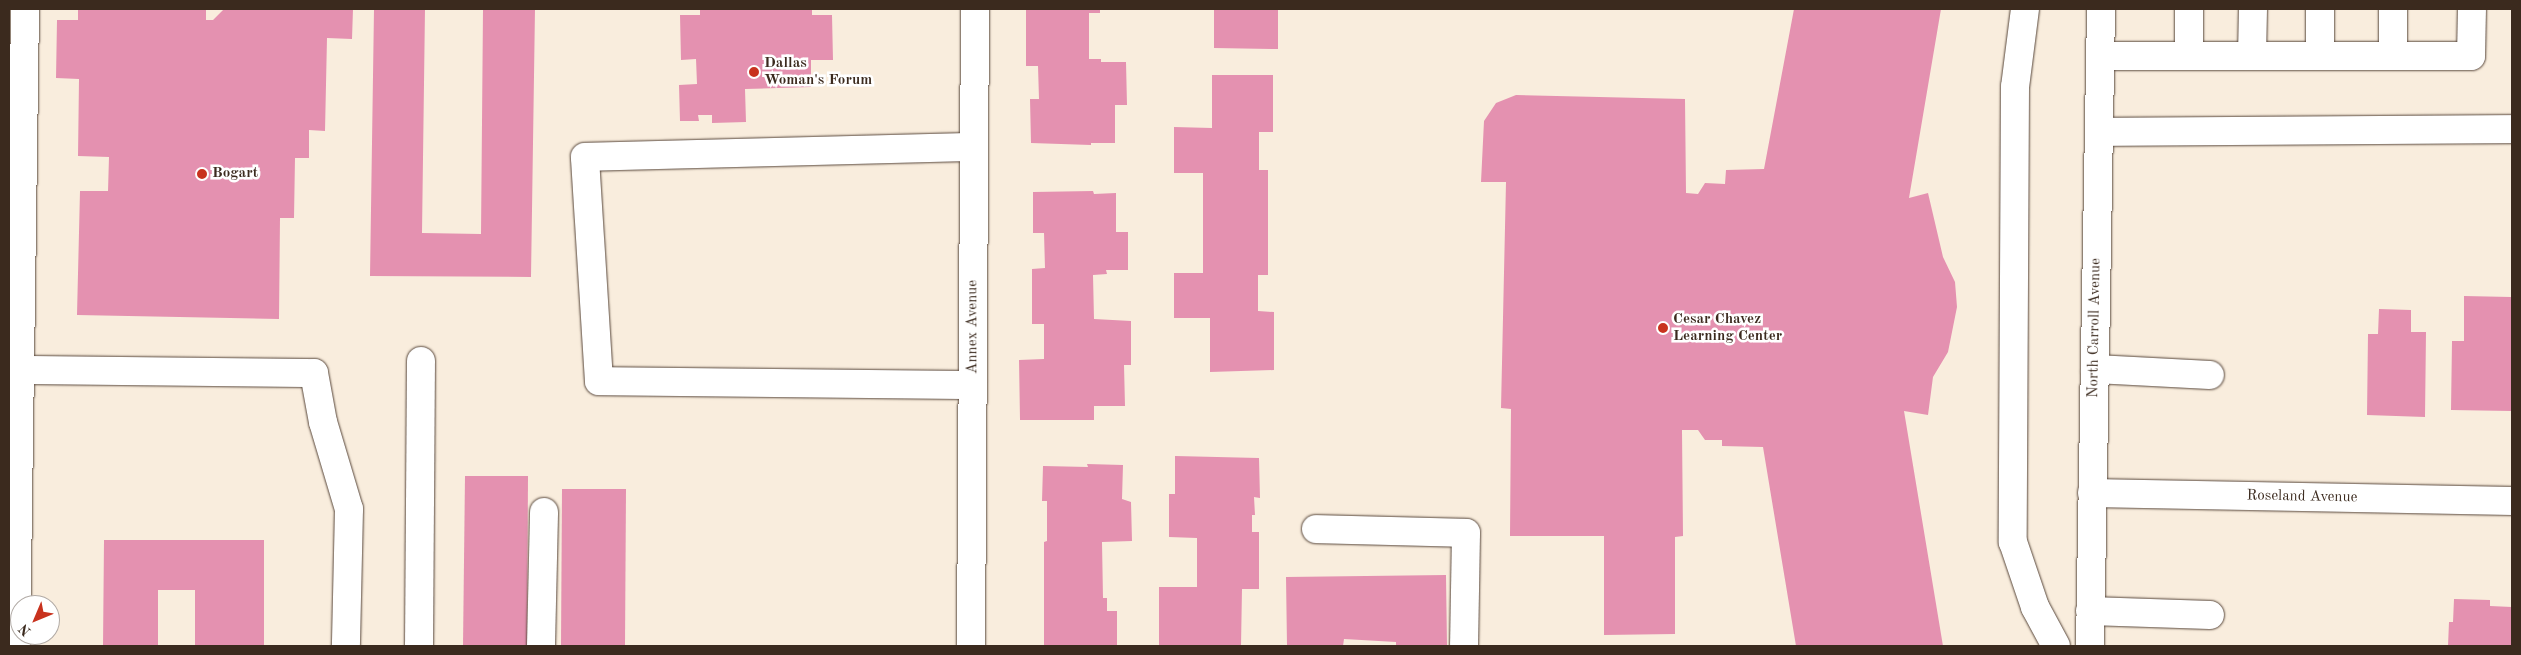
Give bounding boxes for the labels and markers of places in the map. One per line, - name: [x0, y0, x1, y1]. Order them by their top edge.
- place label: Dallas Woman's Forum: [764, 54, 872, 89]
- marker: Dallas Woman's Forum: [748, 66, 760, 78]
- place label: Bogart: [212, 165, 258, 183]
- marker: Bogart: [196, 168, 208, 180]
- place label: Cesar Chavez Learning Center: [1673, 310, 1782, 345]
- marker: Cesar Chavez Learning Center: [1657, 322, 1669, 334]

